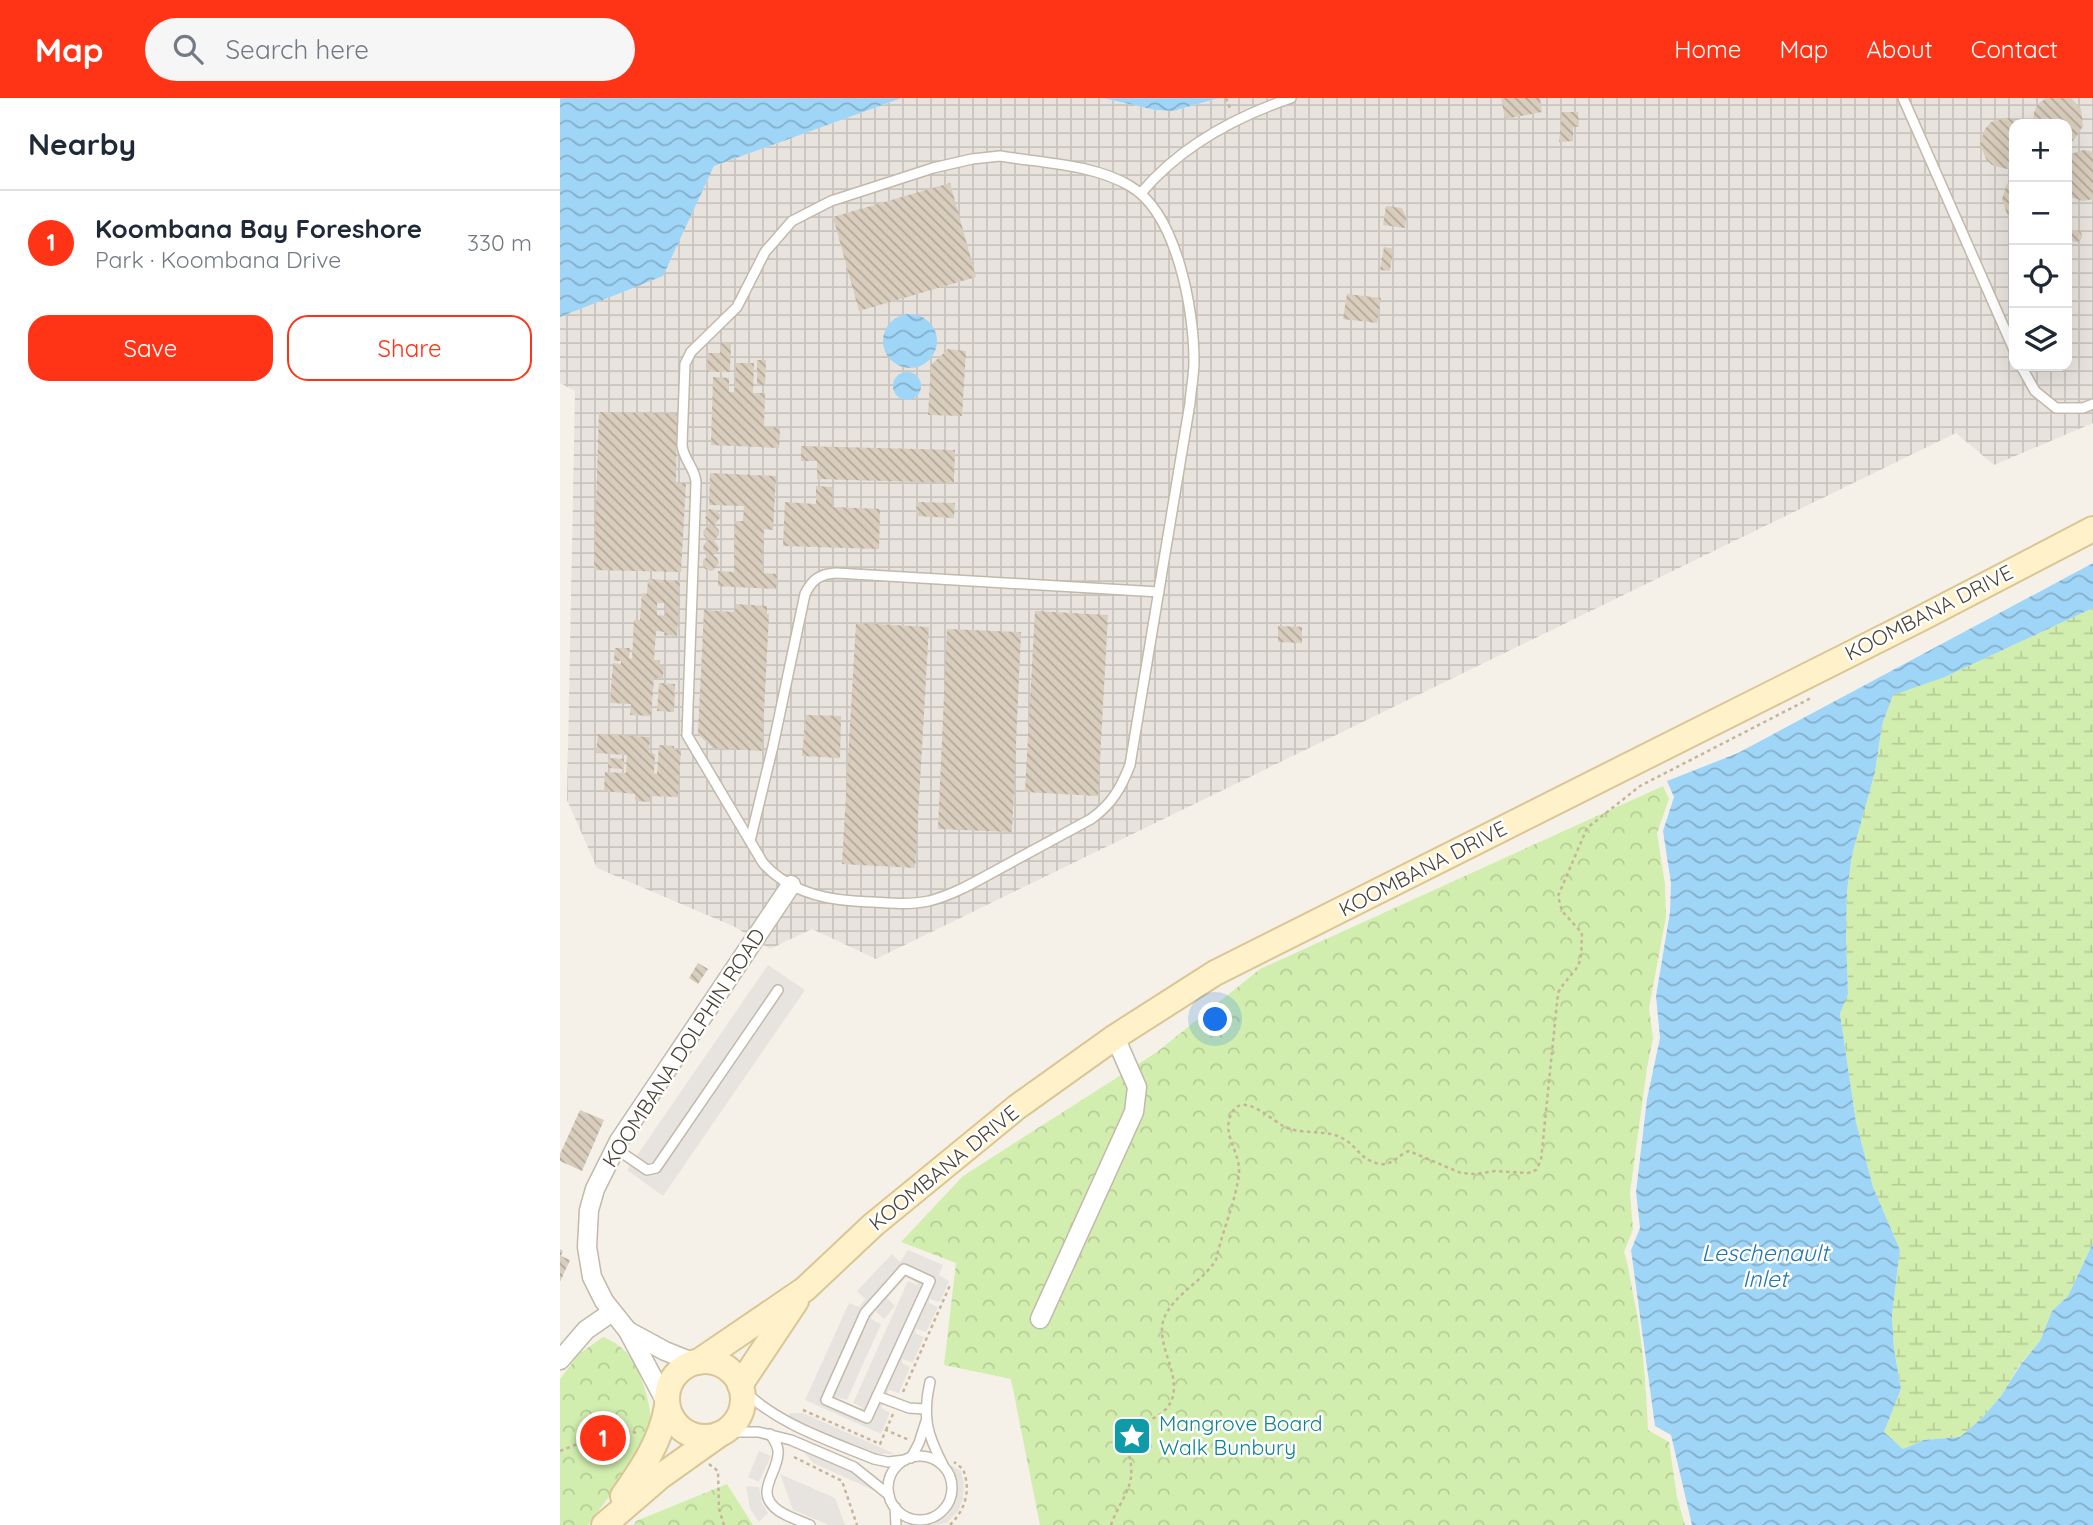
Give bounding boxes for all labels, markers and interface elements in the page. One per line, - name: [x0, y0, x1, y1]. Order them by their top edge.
- search box: [145, 18, 635, 81]
- text: Map: [35, 29, 103, 70]
- icon: search: [169, 30, 207, 68]
- text: Search here: [225, 33, 369, 66]
- text: Home: [1674, 34, 1741, 64]
- text: Map: [1779, 34, 1828, 64]
- text: About: [1866, 34, 1933, 64]
- text: Contact: [1971, 34, 2058, 64]
- map controls: [2009, 119, 2072, 371]
- button: +: [2009, 119, 2072, 182]
- text: Nearby: [28, 125, 136, 163]
- button: −: [2009, 182, 2072, 245]
- text: Koombana Bay Foreshore: [95, 212, 422, 245]
- text: 1: [47, 228, 55, 257]
- text: 330 m: [467, 228, 532, 257]
- text: Park · Koombana Drive: [95, 245, 341, 274]
- button: locate: [2009, 245, 2072, 308]
- button: layers: [2009, 308, 2072, 371]
- button: Save: [28, 315, 273, 381]
- button: Share: [287, 315, 532, 381]
- street label: KOOMBANA DRIVE: [1840, 558, 2017, 666]
- street label: KOOMBANA DRIVE: [1334, 814, 1511, 922]
- street label: KOOMBANA DOLPHIN ROAD: [596, 923, 770, 1172]
- your location: [1198, 1002, 1232, 1036]
- street label: KOOMBANA DRIVE: [863, 1099, 1024, 1236]
- water label: Leschenault Inlet: [1701, 1238, 1831, 1293]
- place label: Mangrove Board Walk Bunbury: [1159, 1410, 1323, 1460]
- pin: 1: [580, 1412, 626, 1464]
- place icon: Mangrove Board Walk Bunbury: [1111, 1415, 1153, 1457]

